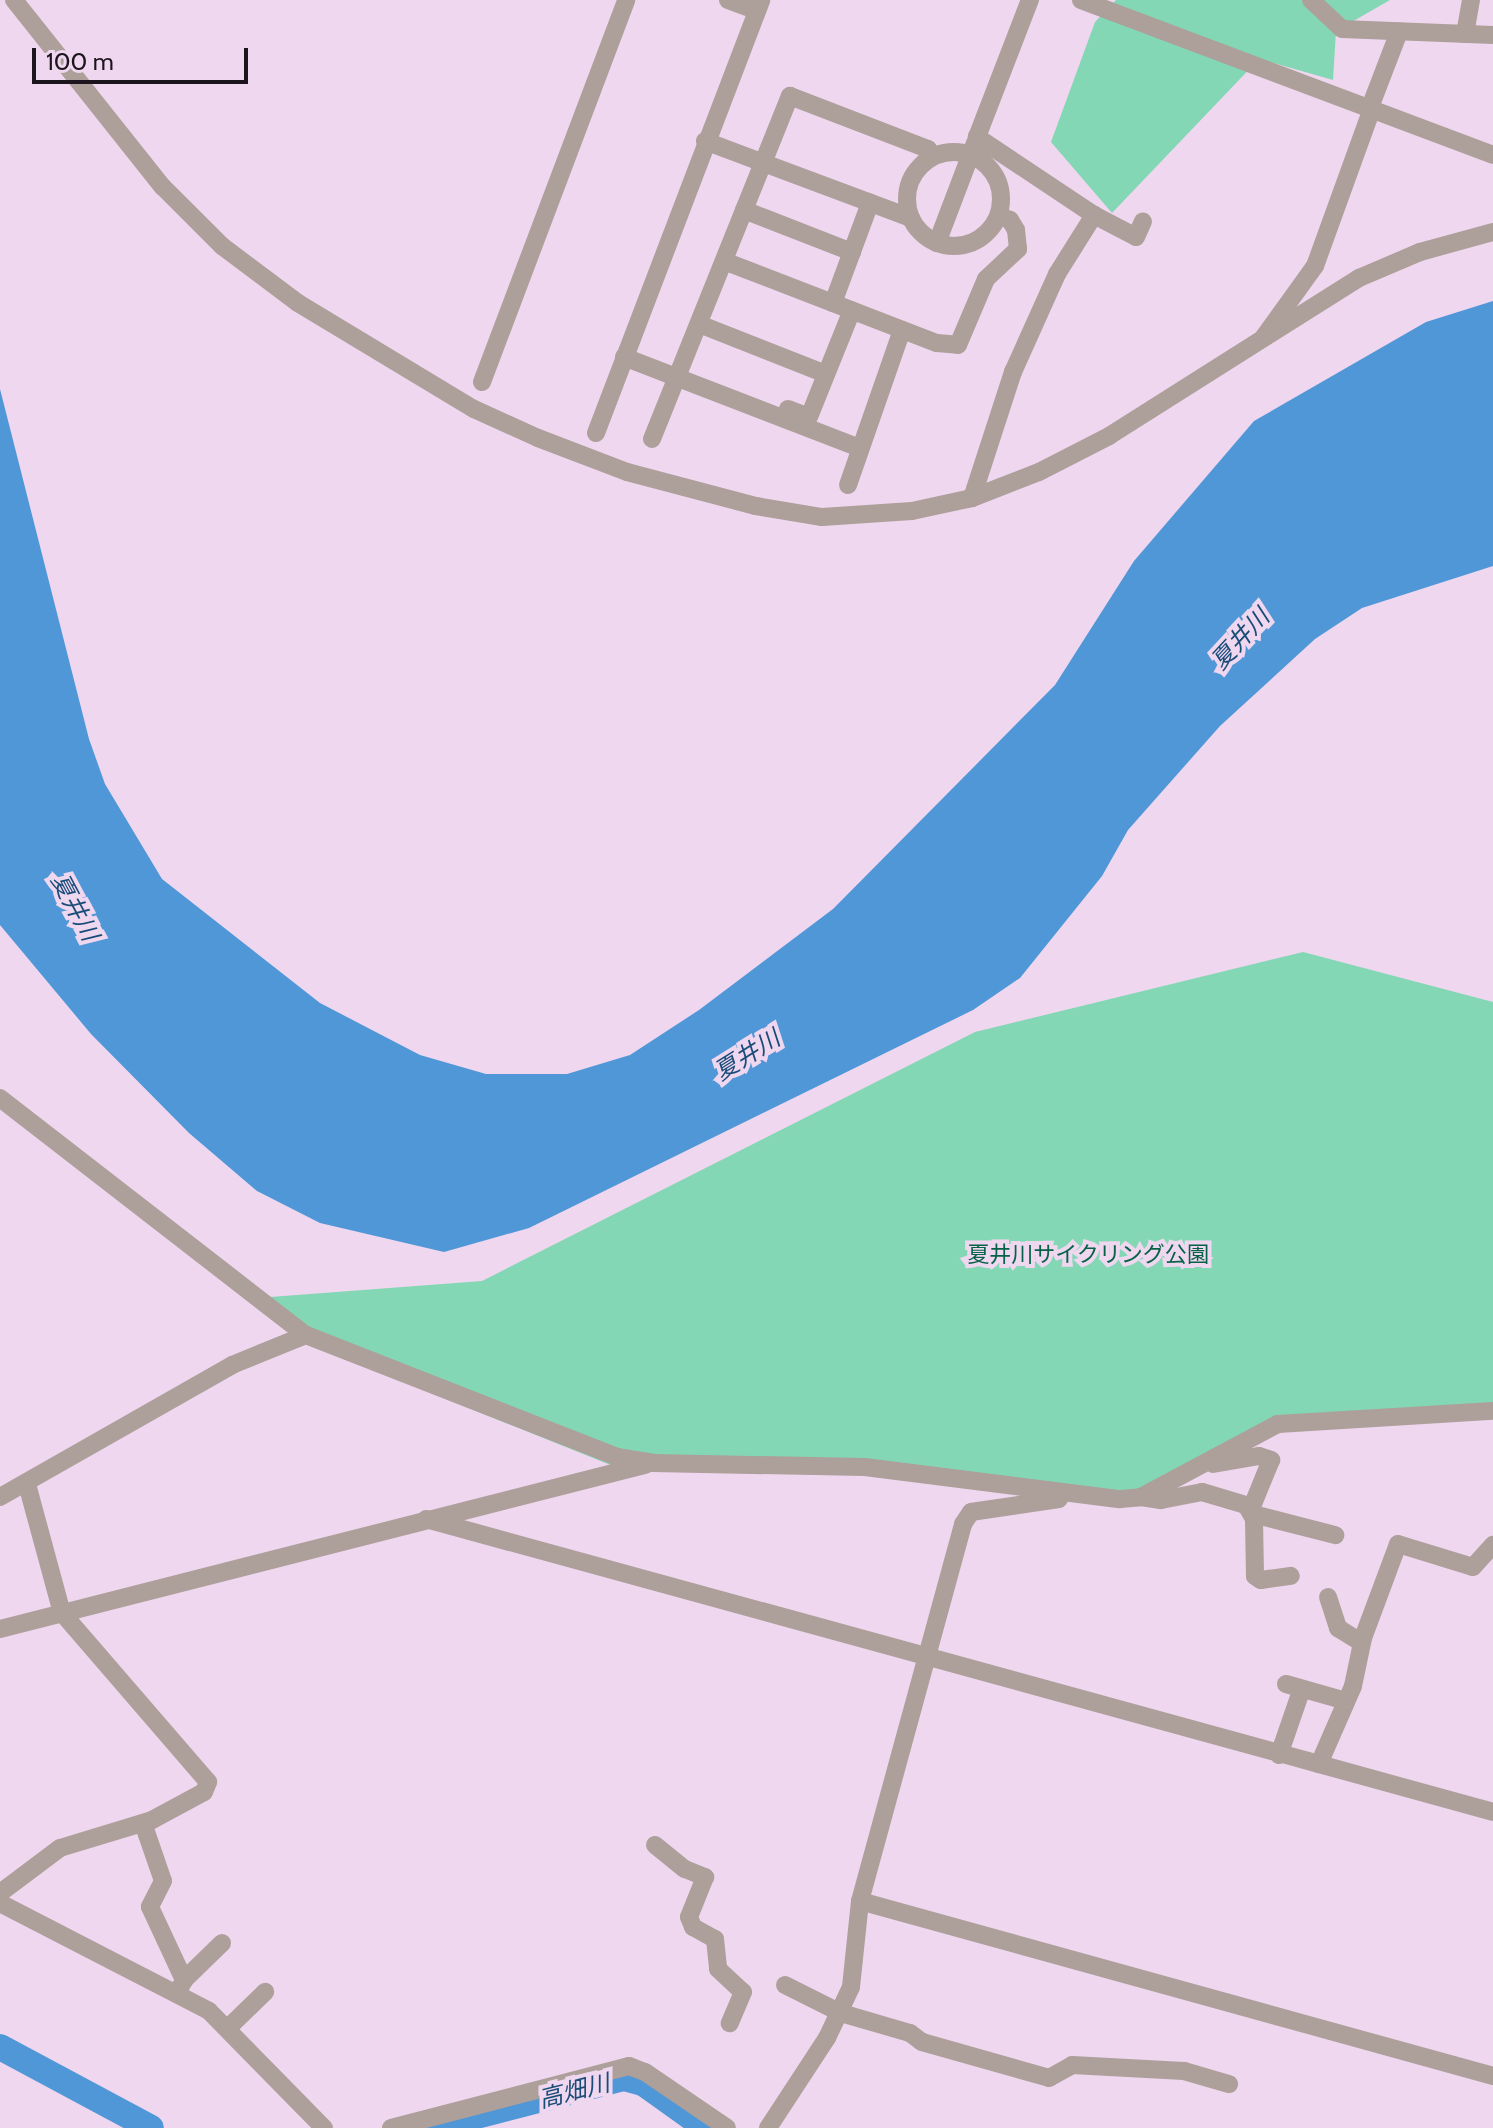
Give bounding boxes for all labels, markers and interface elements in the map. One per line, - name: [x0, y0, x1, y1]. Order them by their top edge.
- scale bar: [36, 32, 252, 82]
- text: 100 m: [46, 47, 114, 76]
- water label: 夏井川: [1205, 603, 1275, 675]
- water label: 夏井川: [45, 868, 105, 946]
- water label: 夏井川: [709, 1024, 785, 1086]
- park label: 夏井川サイクリング公園: [967, 1242, 1209, 1268]
- water label: 高畑川: [536, 2068, 612, 2114]

